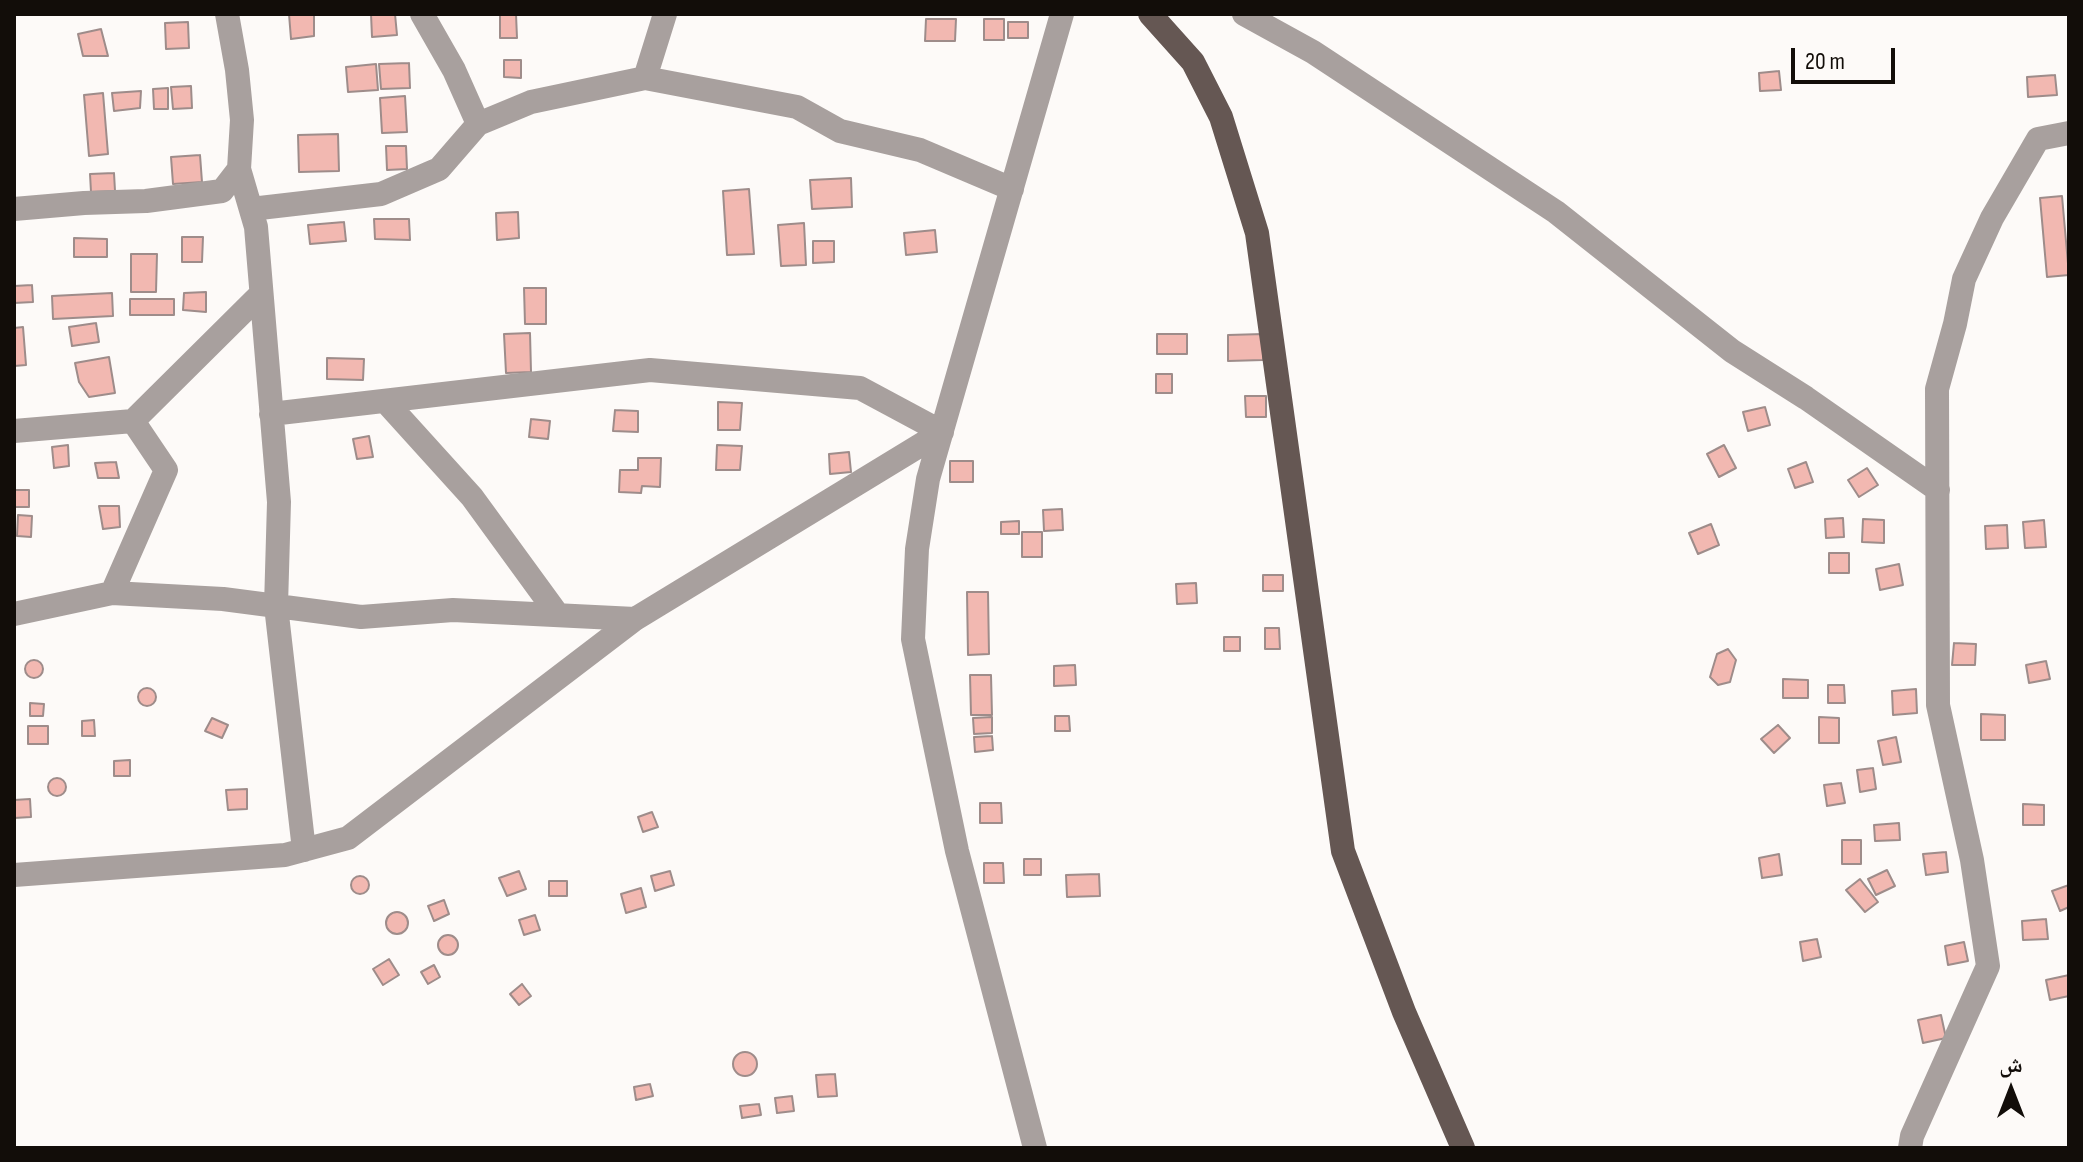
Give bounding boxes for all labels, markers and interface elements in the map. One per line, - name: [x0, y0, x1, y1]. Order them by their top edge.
- scale bar: [1795, 32, 1899, 82]
- text: 20 m: [1805, 47, 1845, 76]
- north arrow: [1971, 1050, 2051, 1130]
- text: ش: [1999, 1052, 2023, 1079]

